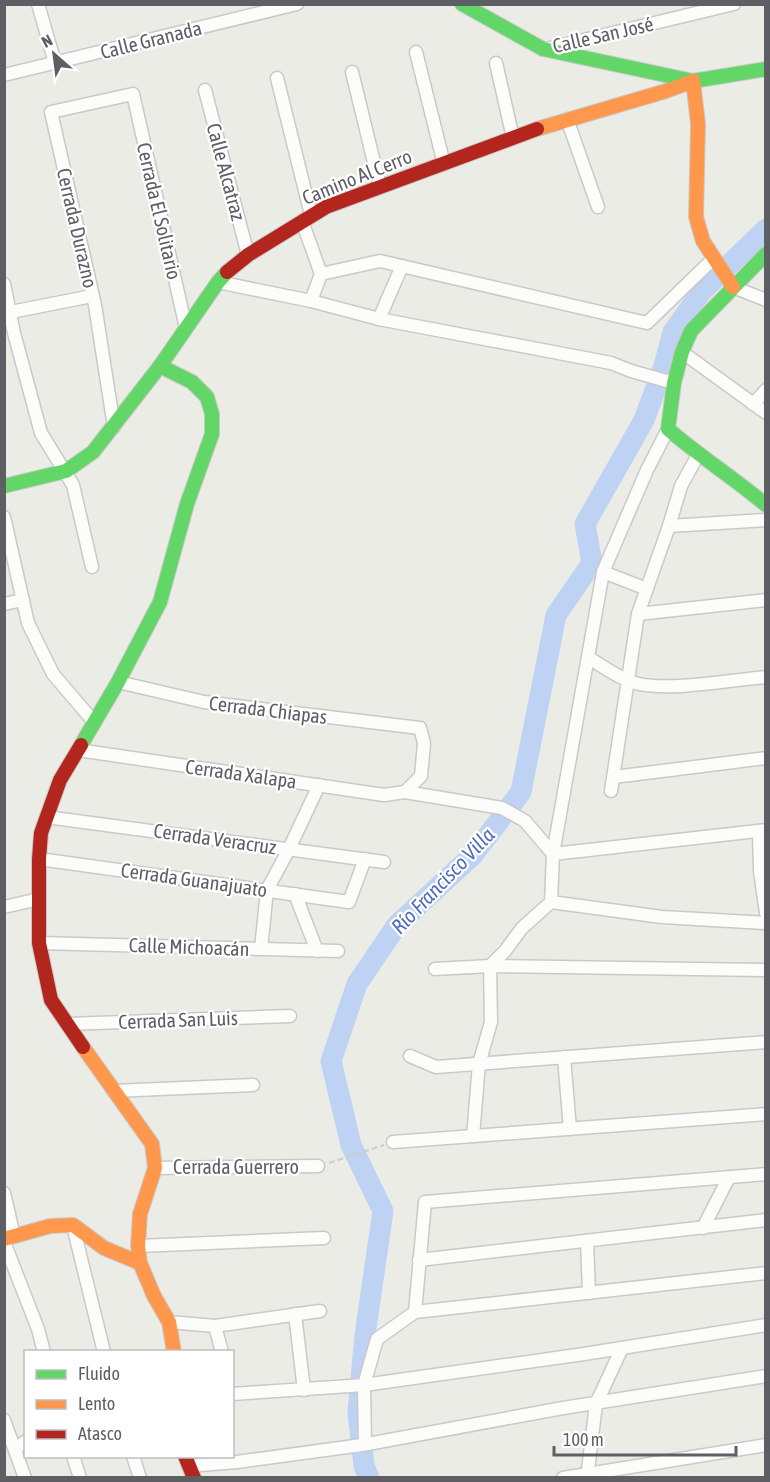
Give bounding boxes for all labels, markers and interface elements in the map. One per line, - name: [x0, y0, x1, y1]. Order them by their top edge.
- street label: Calle San José: [550, 12, 655, 57]
- street label: Calle Granada: [98, 16, 204, 63]
- north arrow: [24, 24, 84, 84]
- text: N: [39, 31, 55, 51]
- street label: Calle Alcatraz: [202, 121, 251, 223]
- street label: Cerrada El Solitario: [133, 140, 186, 281]
- street label: Camino Al Cerro: [299, 144, 415, 209]
- street label: Cerrada Durazno: [53, 166, 102, 290]
- street label: Cerrada Chiapas: [208, 691, 328, 728]
- street label: Cerrada Xalapa: [184, 754, 298, 793]
- street label: Cerrada Veracruz: [152, 819, 278, 858]
- water label: Río Francisco Villa: [386, 822, 499, 938]
- street label: Cerrada Guanajuato: [119, 858, 269, 901]
- street label: Calle Michoacán: [128, 933, 250, 960]
- street label: Cerrada San Luis: [118, 1006, 238, 1033]
- street label: Cerrada Guerrero: [173, 1155, 299, 1178]
- legend: [24, 1350, 234, 1458]
- text: Fluido: [78, 1363, 120, 1384]
- text: Lento: [78, 1393, 115, 1414]
- scale bar: [554, 1419, 736, 1457]
- text: Atasco: [78, 1423, 122, 1444]
- text: 100 m: [563, 1429, 604, 1450]

